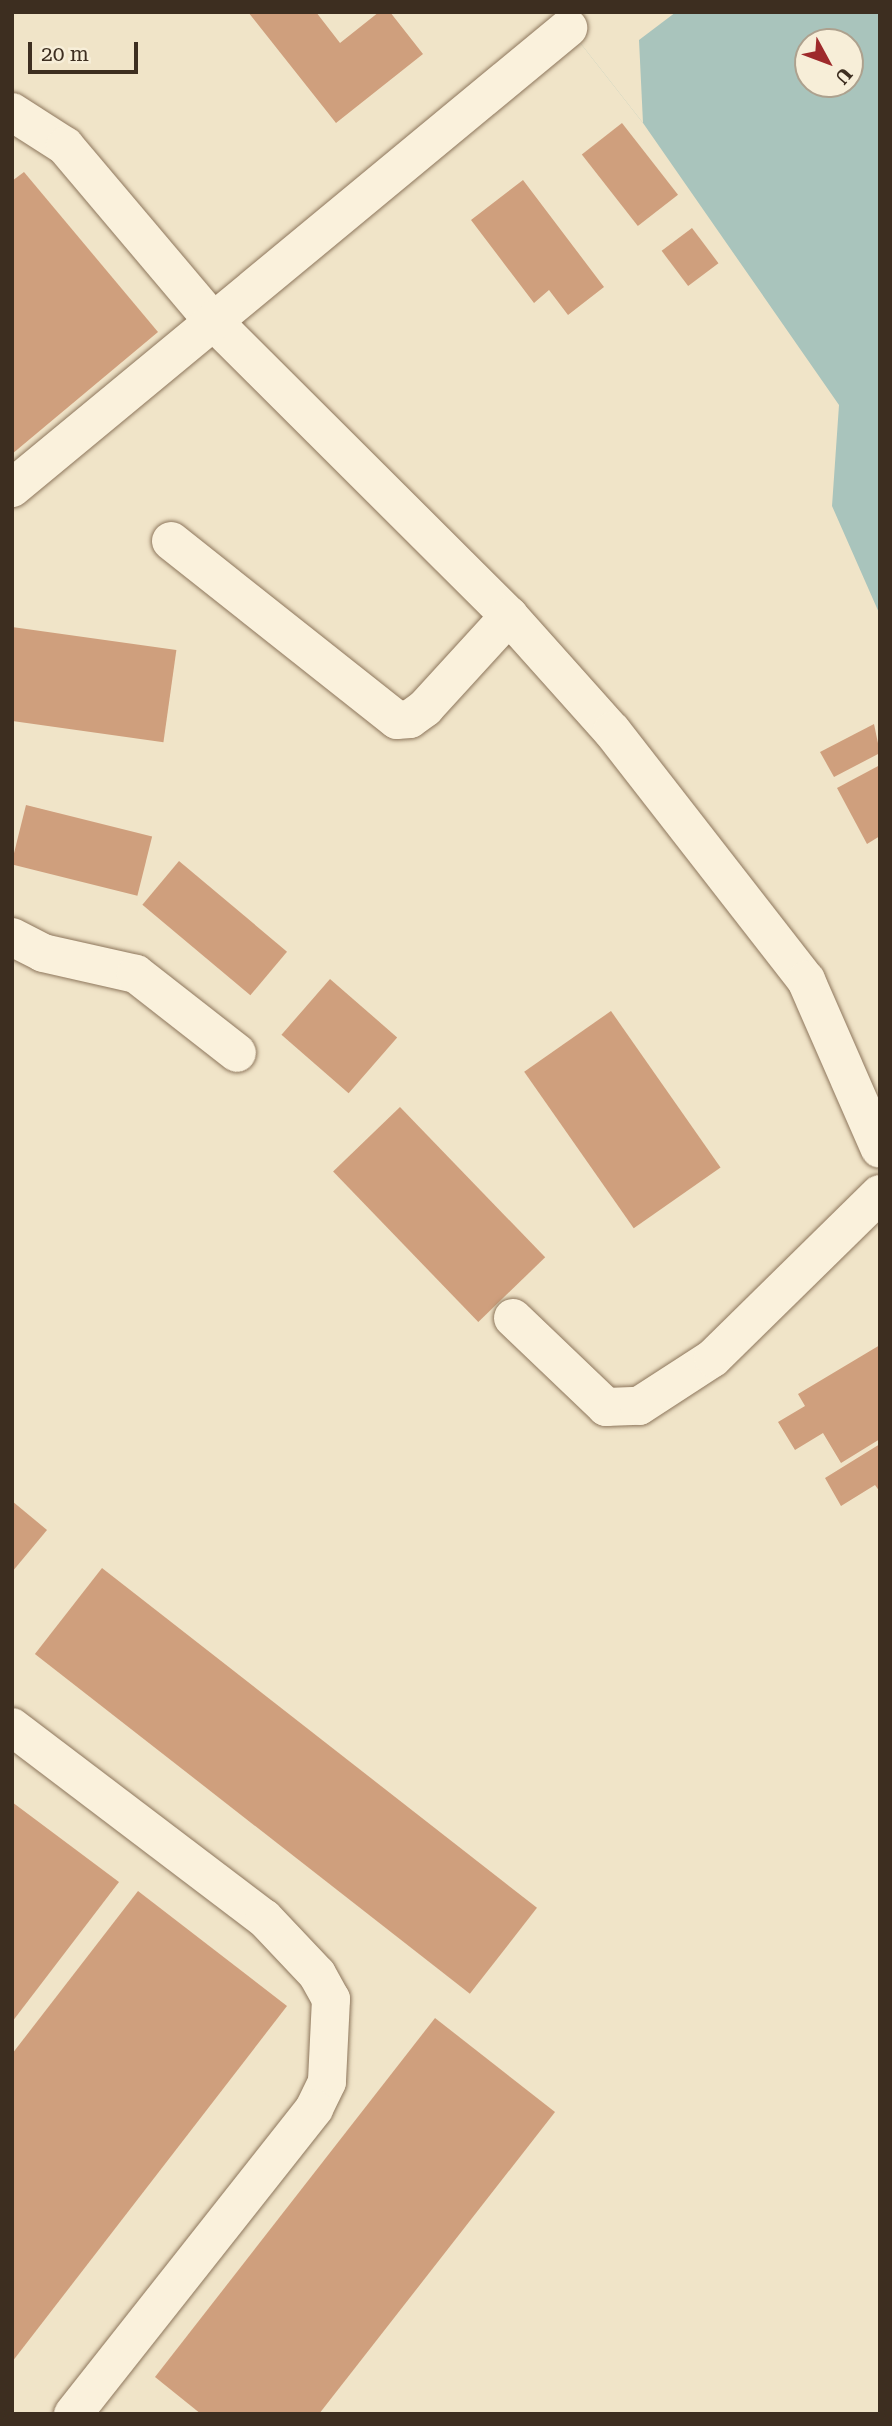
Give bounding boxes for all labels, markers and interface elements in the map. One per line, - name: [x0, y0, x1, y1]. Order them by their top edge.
- scale bar: [32, 28, 142, 72]
- north arrow: [794, 28, 864, 98]
- text: 20 m: [41, 42, 89, 66]
- text: U: [830, 63, 857, 89]

